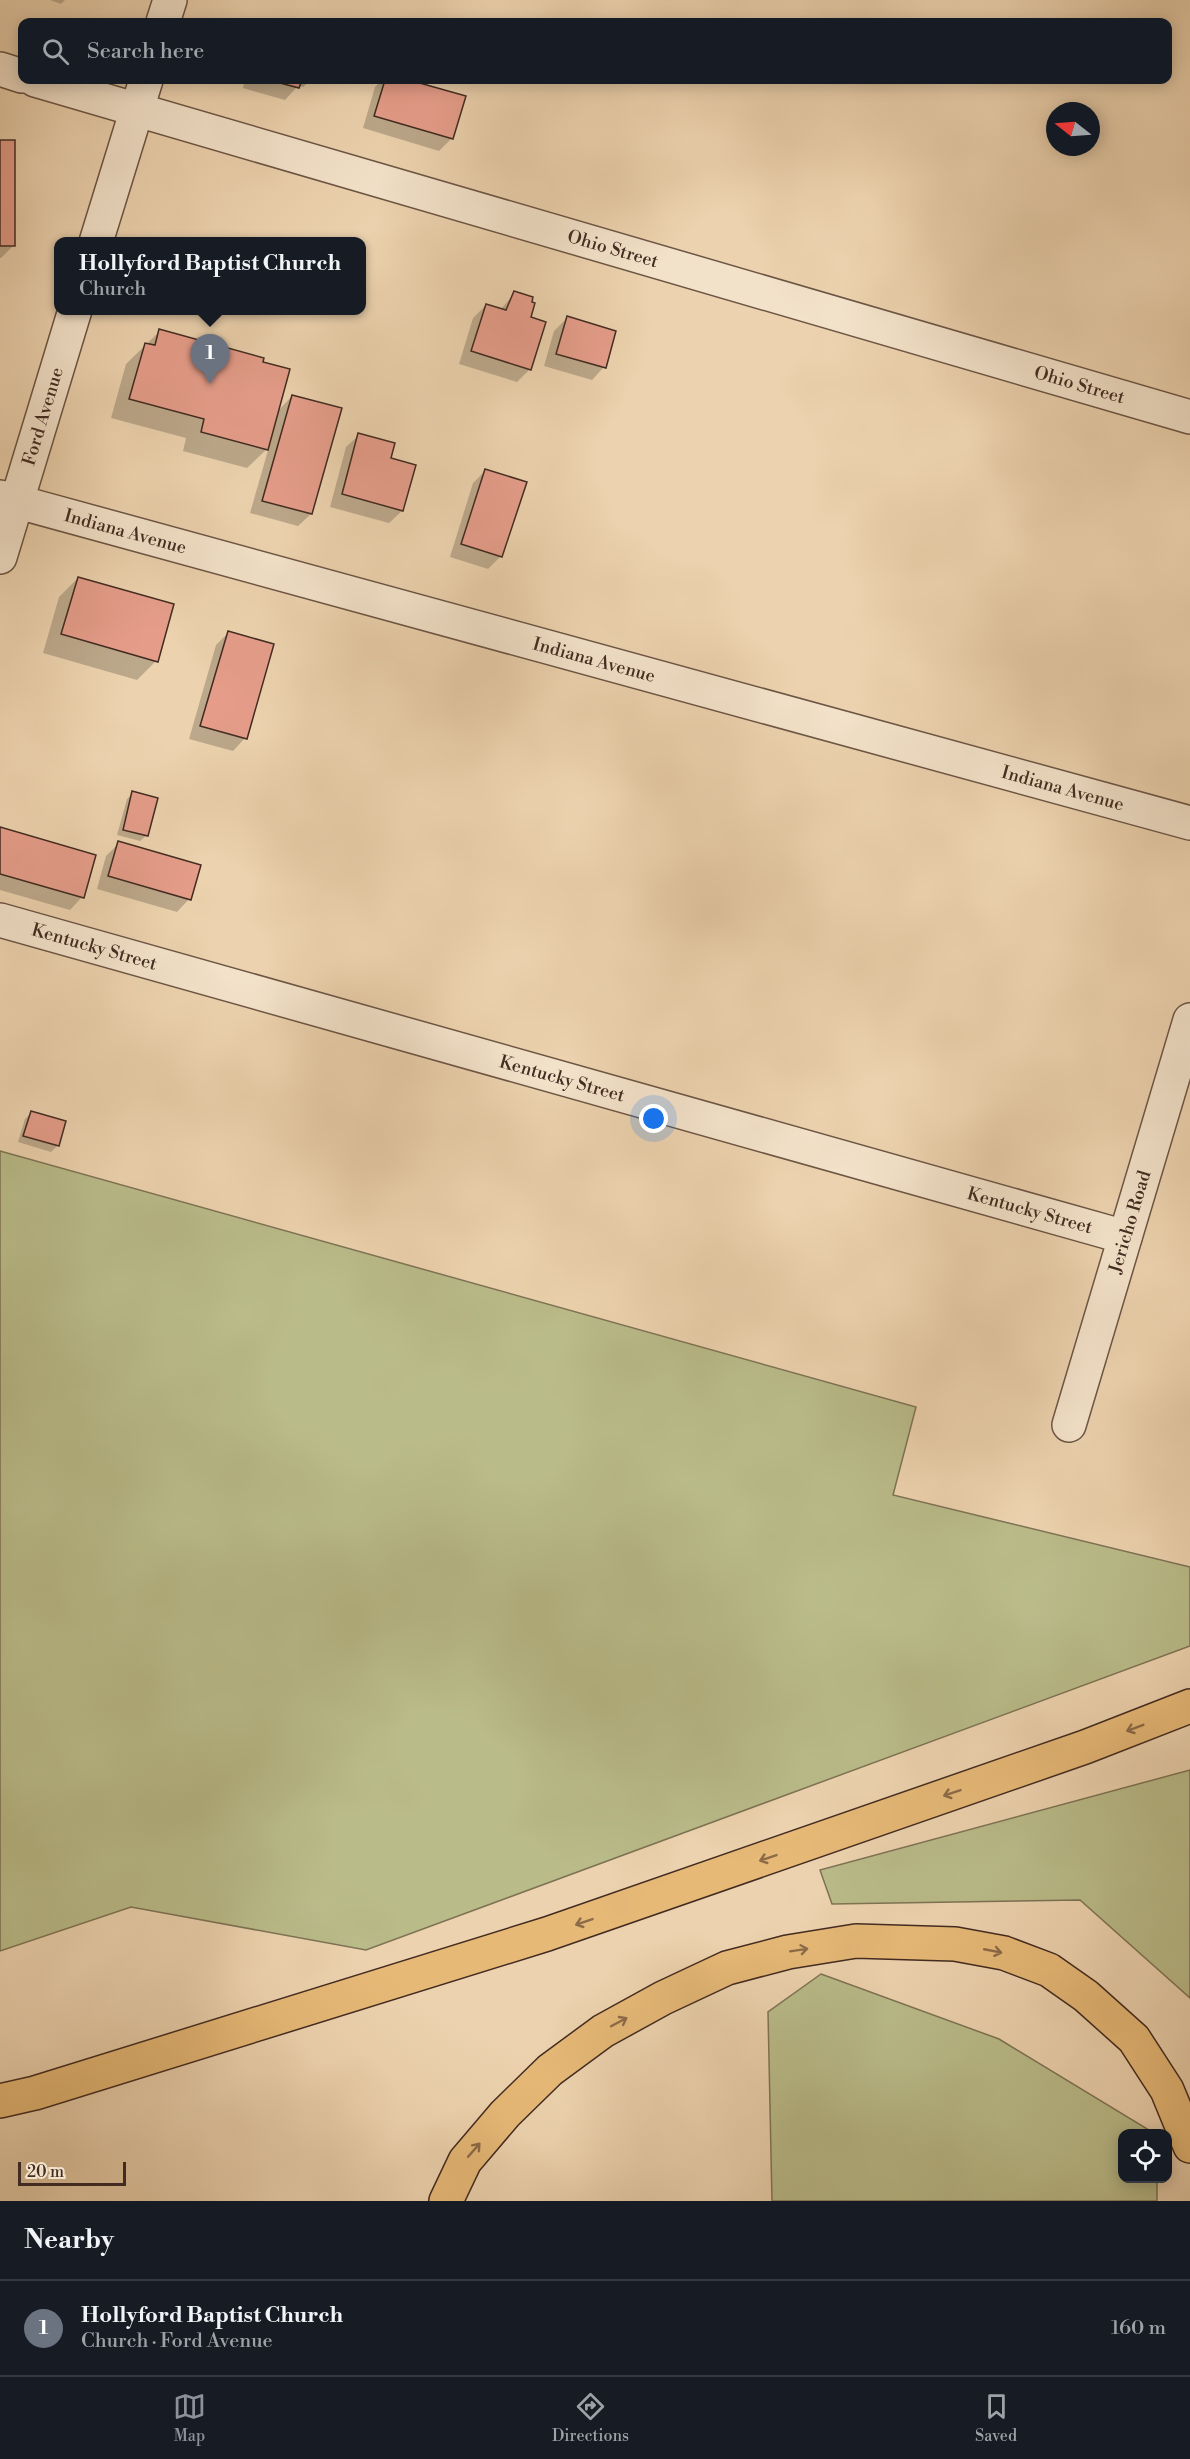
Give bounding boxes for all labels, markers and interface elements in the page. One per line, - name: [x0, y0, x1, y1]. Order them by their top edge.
- search box: [18, 18, 1172, 84]
- icon: search: [39, 35, 72, 68]
- text: Search here: [87, 38, 204, 65]
- north arrow: [1046, 102, 1100, 156]
- street label: Ohio Street: [565, 225, 661, 273]
- popup: [54, 237, 366, 315]
- text: Hollyford Baptist Church: [79, 250, 341, 277]
- text: Church: [79, 277, 146, 302]
- pin: 1: [190, 334, 230, 384]
- street label: Ohio Street: [1031, 361, 1128, 410]
- street label: Ford Avenue: [17, 365, 69, 468]
- street label: Indiana Avenue: [62, 504, 189, 560]
- street label: Indiana Avenue: [530, 633, 658, 688]
- street label: Indiana Avenue: [999, 761, 1126, 816]
- street label: Kentucky Street: [29, 918, 160, 976]
- street label: Kentucky Street: [497, 1050, 628, 1108]
- your location: [639, 1104, 668, 1133]
- street label: Jericho Road: [1104, 1167, 1157, 1277]
- street label: Kentucky Street: [964, 1182, 1096, 1239]
- one-way arrow: [1127, 1723, 1145, 1734]
- one-way arrow: [943, 1789, 962, 1800]
- one-way arrow: [759, 1853, 778, 1864]
- one-way arrow: [575, 1917, 593, 1928]
- one-way arrow: [789, 1945, 809, 1956]
- one-way arrow: [982, 1946, 1002, 1957]
- one-way arrow: [610, 2016, 628, 2027]
- map controls: [1118, 2129, 1172, 2183]
- button: locate: [1118, 2129, 1172, 2183]
- one-way arrow: [467, 2143, 481, 2158]
- scale bar: [18, 2159, 126, 2186]
- text: 20 m: [27, 2162, 64, 2182]
- text: Nearby: [24, 2224, 114, 2256]
- text: Hollyford Baptist Church: [81, 2302, 343, 2329]
- text: 1: [39, 2316, 48, 2341]
- text: 160 m: [1111, 2316, 1166, 2341]
- text: Church · Ford Avenue: [81, 2329, 273, 2354]
- tab: Map: [173, 2390, 206, 2446]
- tab: Directions: [552, 2390, 629, 2446]
- tab: Saved: [975, 2390, 1017, 2446]

